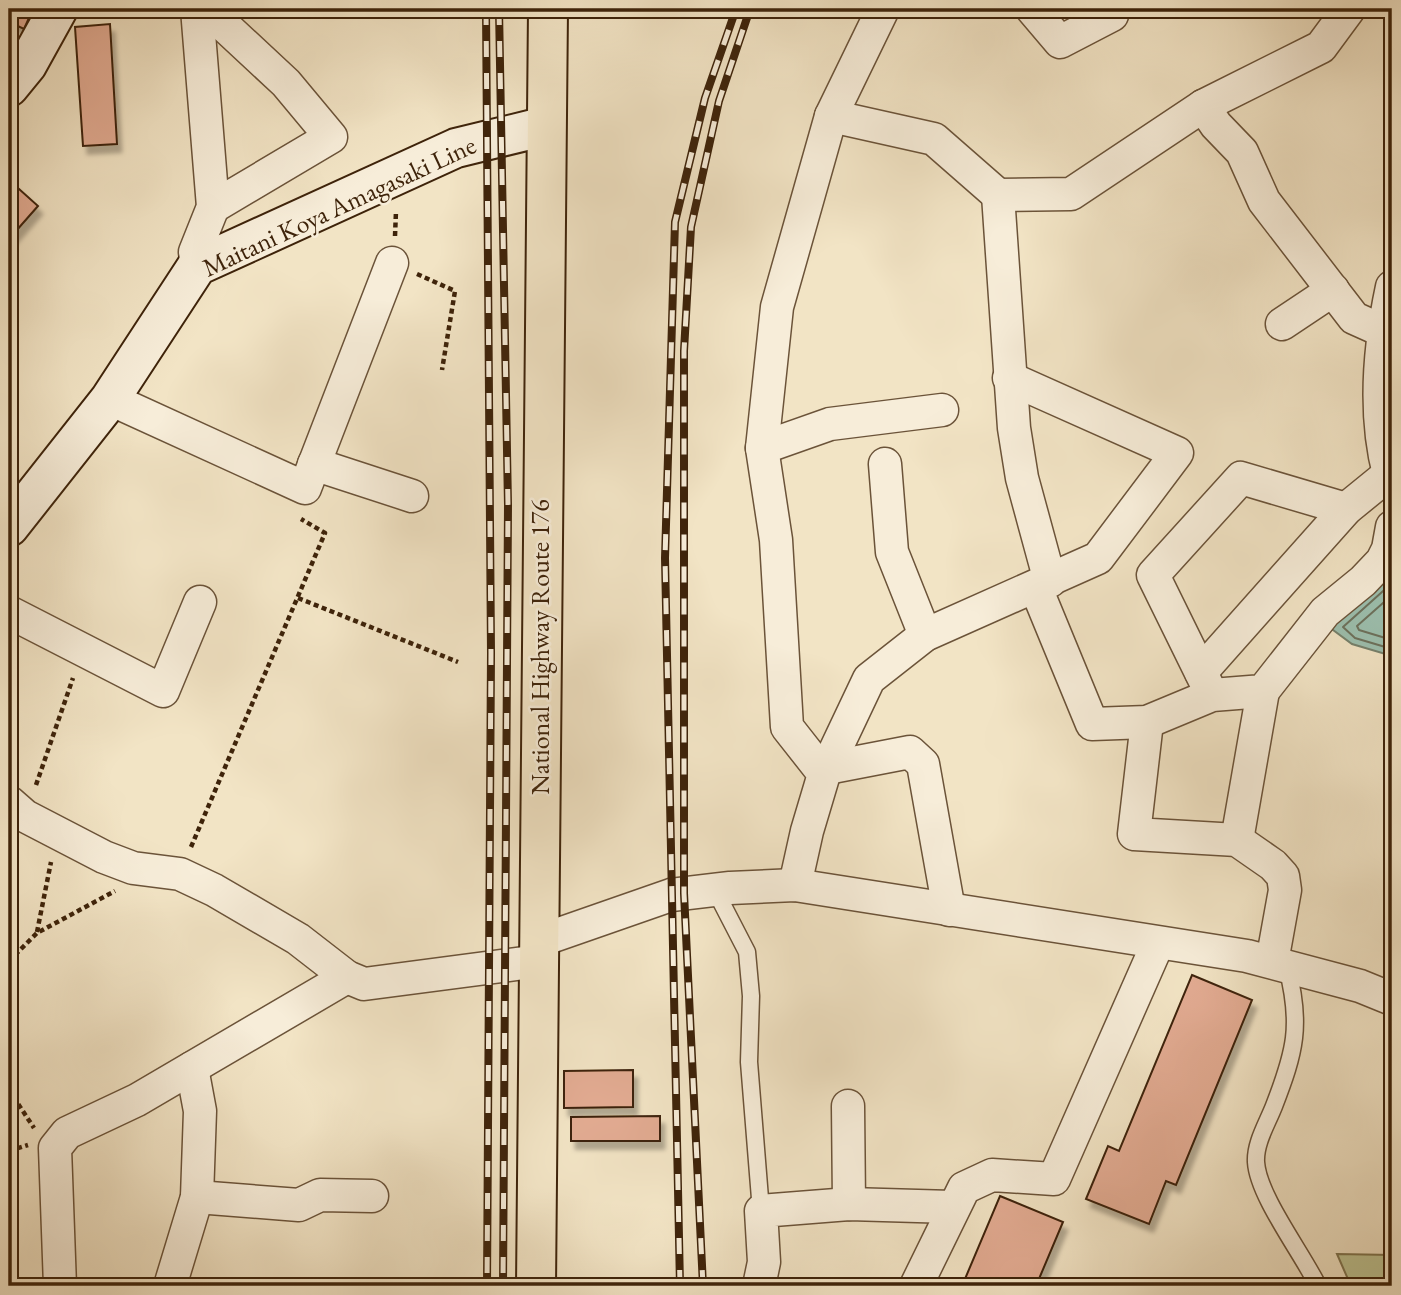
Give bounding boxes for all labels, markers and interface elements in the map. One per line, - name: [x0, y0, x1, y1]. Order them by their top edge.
- street label: Maitani Koya Amagasaki Line: [197, 128, 481, 284]
- street label: National Highway Route 176: [523, 499, 557, 795]

